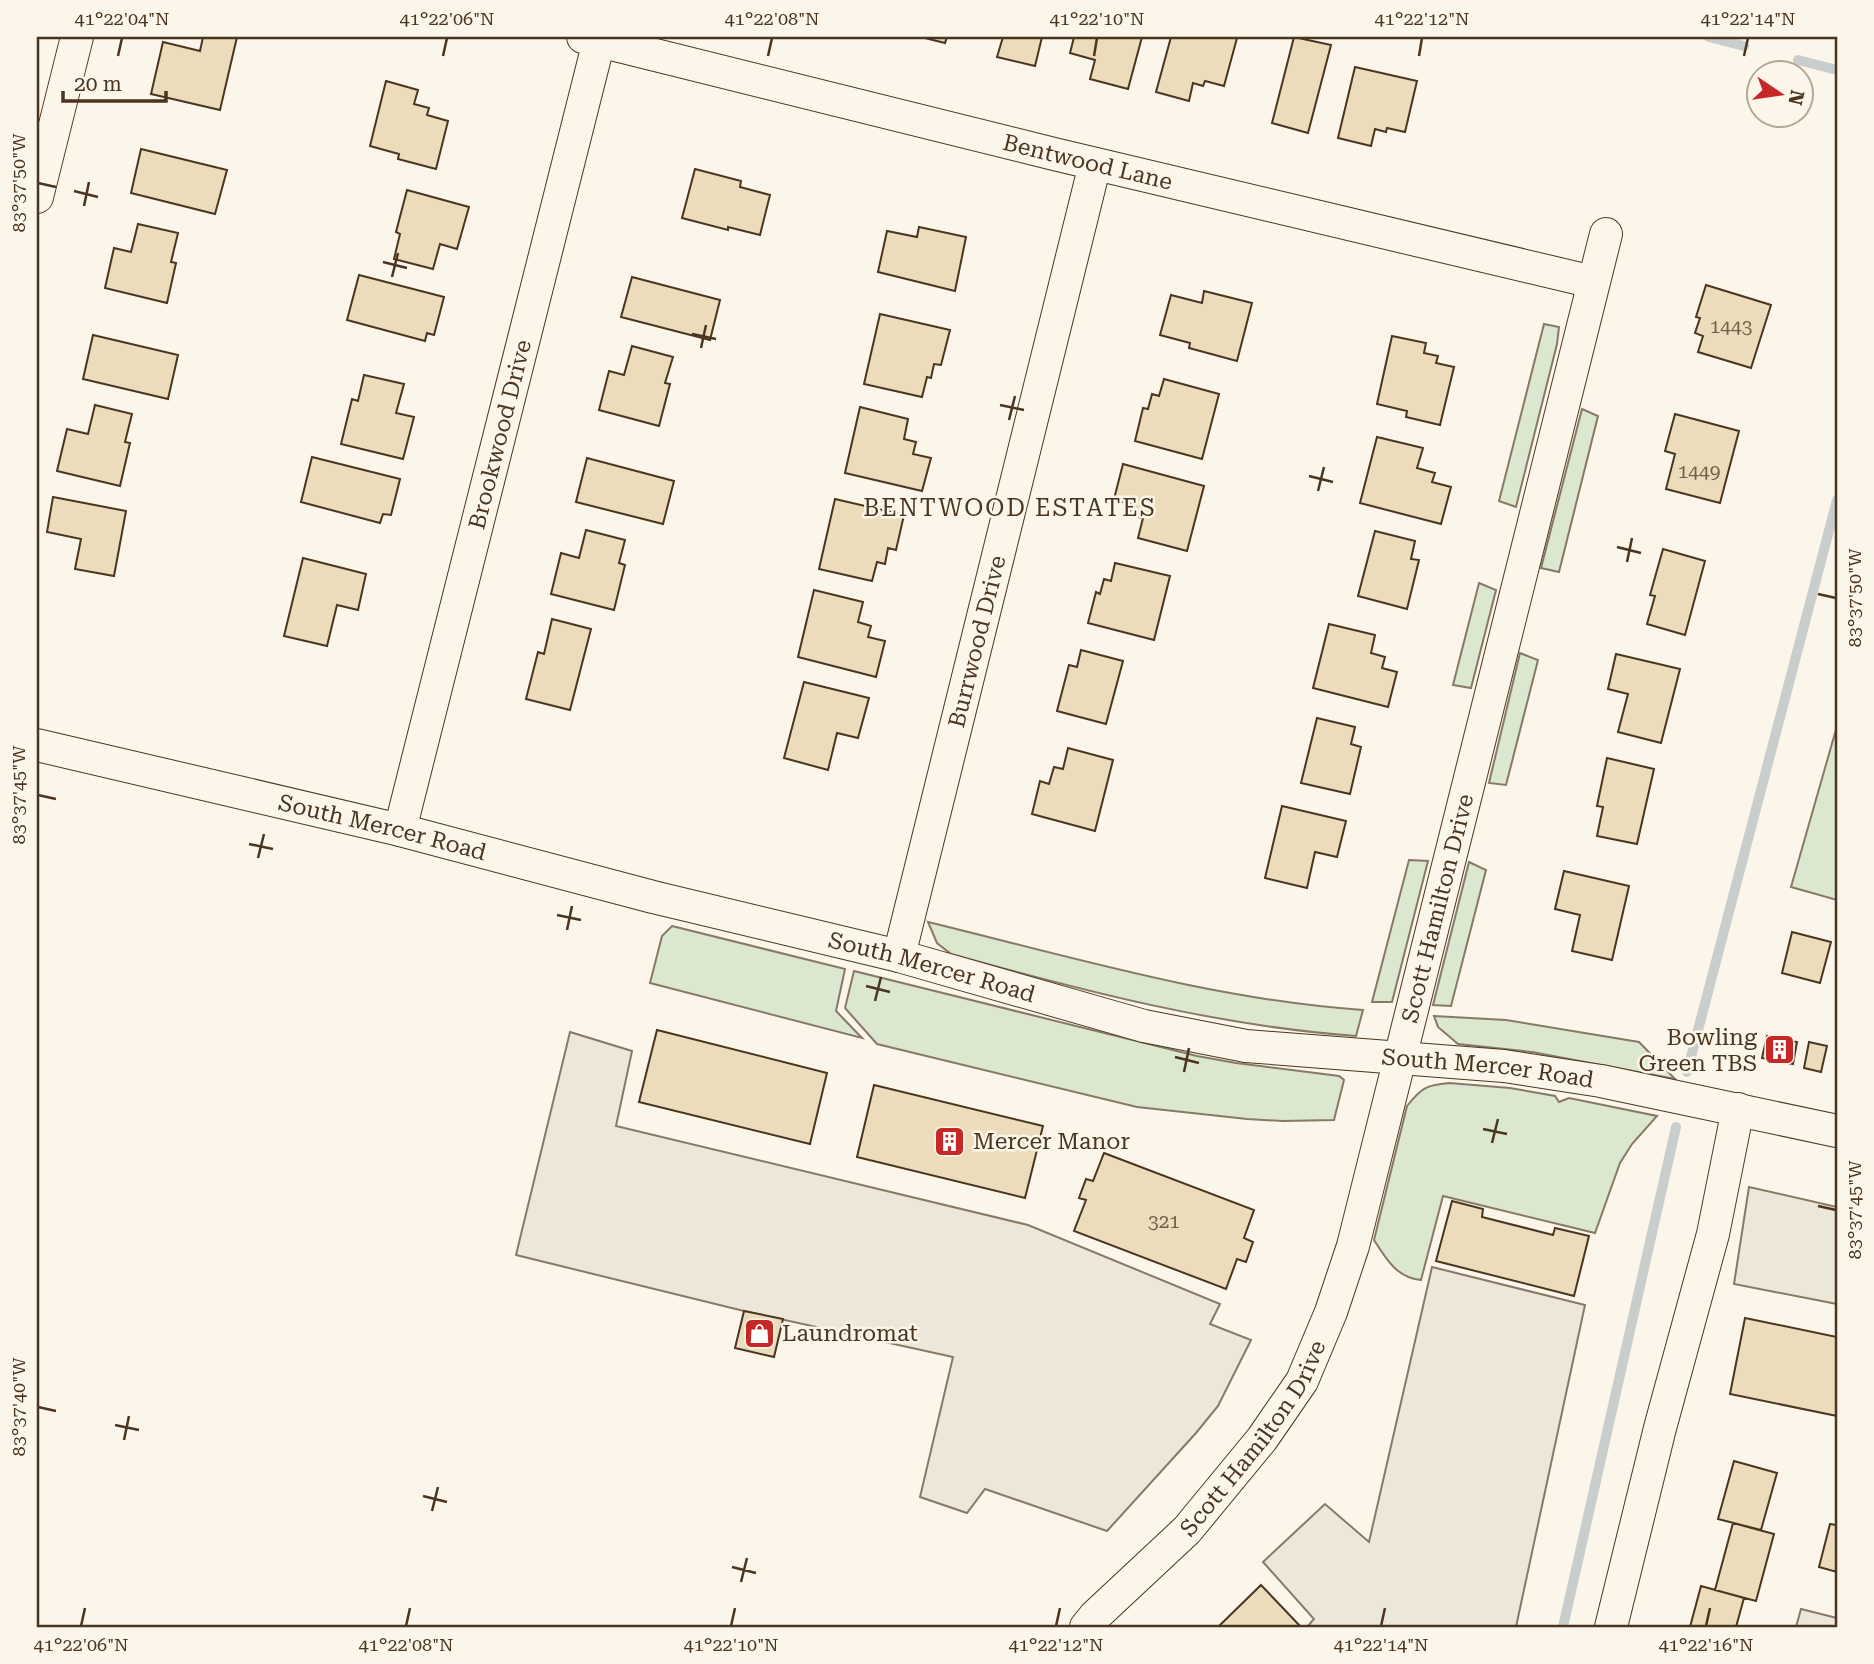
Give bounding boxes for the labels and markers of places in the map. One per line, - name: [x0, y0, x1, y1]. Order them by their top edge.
- place label: Bowling Green TBS: [1639, 1024, 1757, 1077]
- building icon: Bowling Green TBS: [1763, 1033, 1797, 1067]
- building icon: Mercer Manor: [933, 1124, 967, 1158]
- place label: Mercer Manor: [973, 1128, 1130, 1155]
- shop icon: Laundromat: [742, 1316, 776, 1350]
- place label: Laundromat: [782, 1320, 918, 1347]

